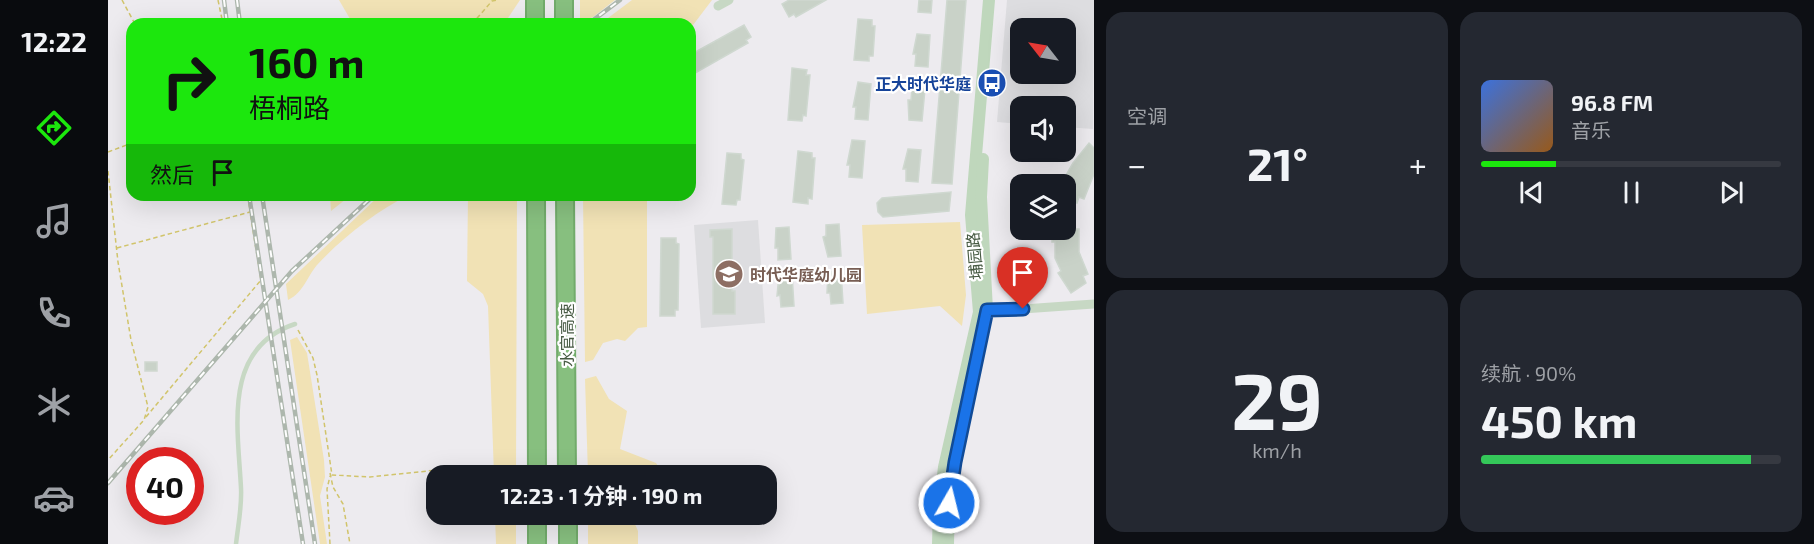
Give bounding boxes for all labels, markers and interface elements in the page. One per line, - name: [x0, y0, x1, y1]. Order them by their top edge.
- north arrow: [1010, 18, 1076, 84]
- map controls: [1010, 18, 1076, 240]
- text: 12:22: [21, 25, 87, 57]
- text: 160 m: [249, 36, 365, 86]
- icon: right: [150, 42, 228, 120]
- bus stop icon: 正大时代华庭: [976, 67, 1008, 99]
- place label: 正大时代华庭: [875, 74, 971, 93]
- text: 96.8 FM: [1571, 89, 1653, 115]
- text: 梧桐路: [249, 91, 330, 123]
- button: sound: [1010, 96, 1076, 162]
- text: 空调: [1127, 104, 1167, 128]
- icon: directions: [33, 107, 75, 149]
- text: 音乐: [1571, 118, 1611, 142]
- text: 21°: [1247, 136, 1308, 190]
- text: −: [1127, 144, 1146, 184]
- text: +: [1409, 144, 1427, 184]
- icon: arrive: [206, 156, 239, 189]
- text: 然后: [150, 161, 194, 187]
- button: layers: [1010, 174, 1076, 240]
- icon: previous: [1515, 176, 1548, 209]
- icon: pause: [1615, 176, 1648, 209]
- icon: next: [1715, 176, 1748, 209]
- icon: music: [33, 200, 75, 242]
- street label: 埔园路: [962, 231, 986, 281]
- pin: [997, 247, 1048, 309]
- icon: arrive: [1006, 256, 1039, 289]
- school or university icon: 时代华庭幼儿园: [713, 258, 745, 290]
- place label: 时代华庭幼儿园: [750, 265, 862, 284]
- icon: phone: [33, 292, 75, 334]
- street label: 水官高速: [557, 303, 576, 367]
- text: 29: [1231, 352, 1323, 446]
- text: 续航 · 90%: [1481, 361, 1576, 385]
- icon: climate: [33, 384, 75, 426]
- text: 450 km: [1481, 393, 1637, 447]
- text: km/h: [1252, 438, 1302, 462]
- speed limit sign: 40: [126, 447, 204, 525]
- position arrow: [917, 471, 981, 535]
- icon: car: [33, 477, 75, 519]
- text: 12:23 · 1 分钟 · 190 m: [500, 482, 703, 508]

